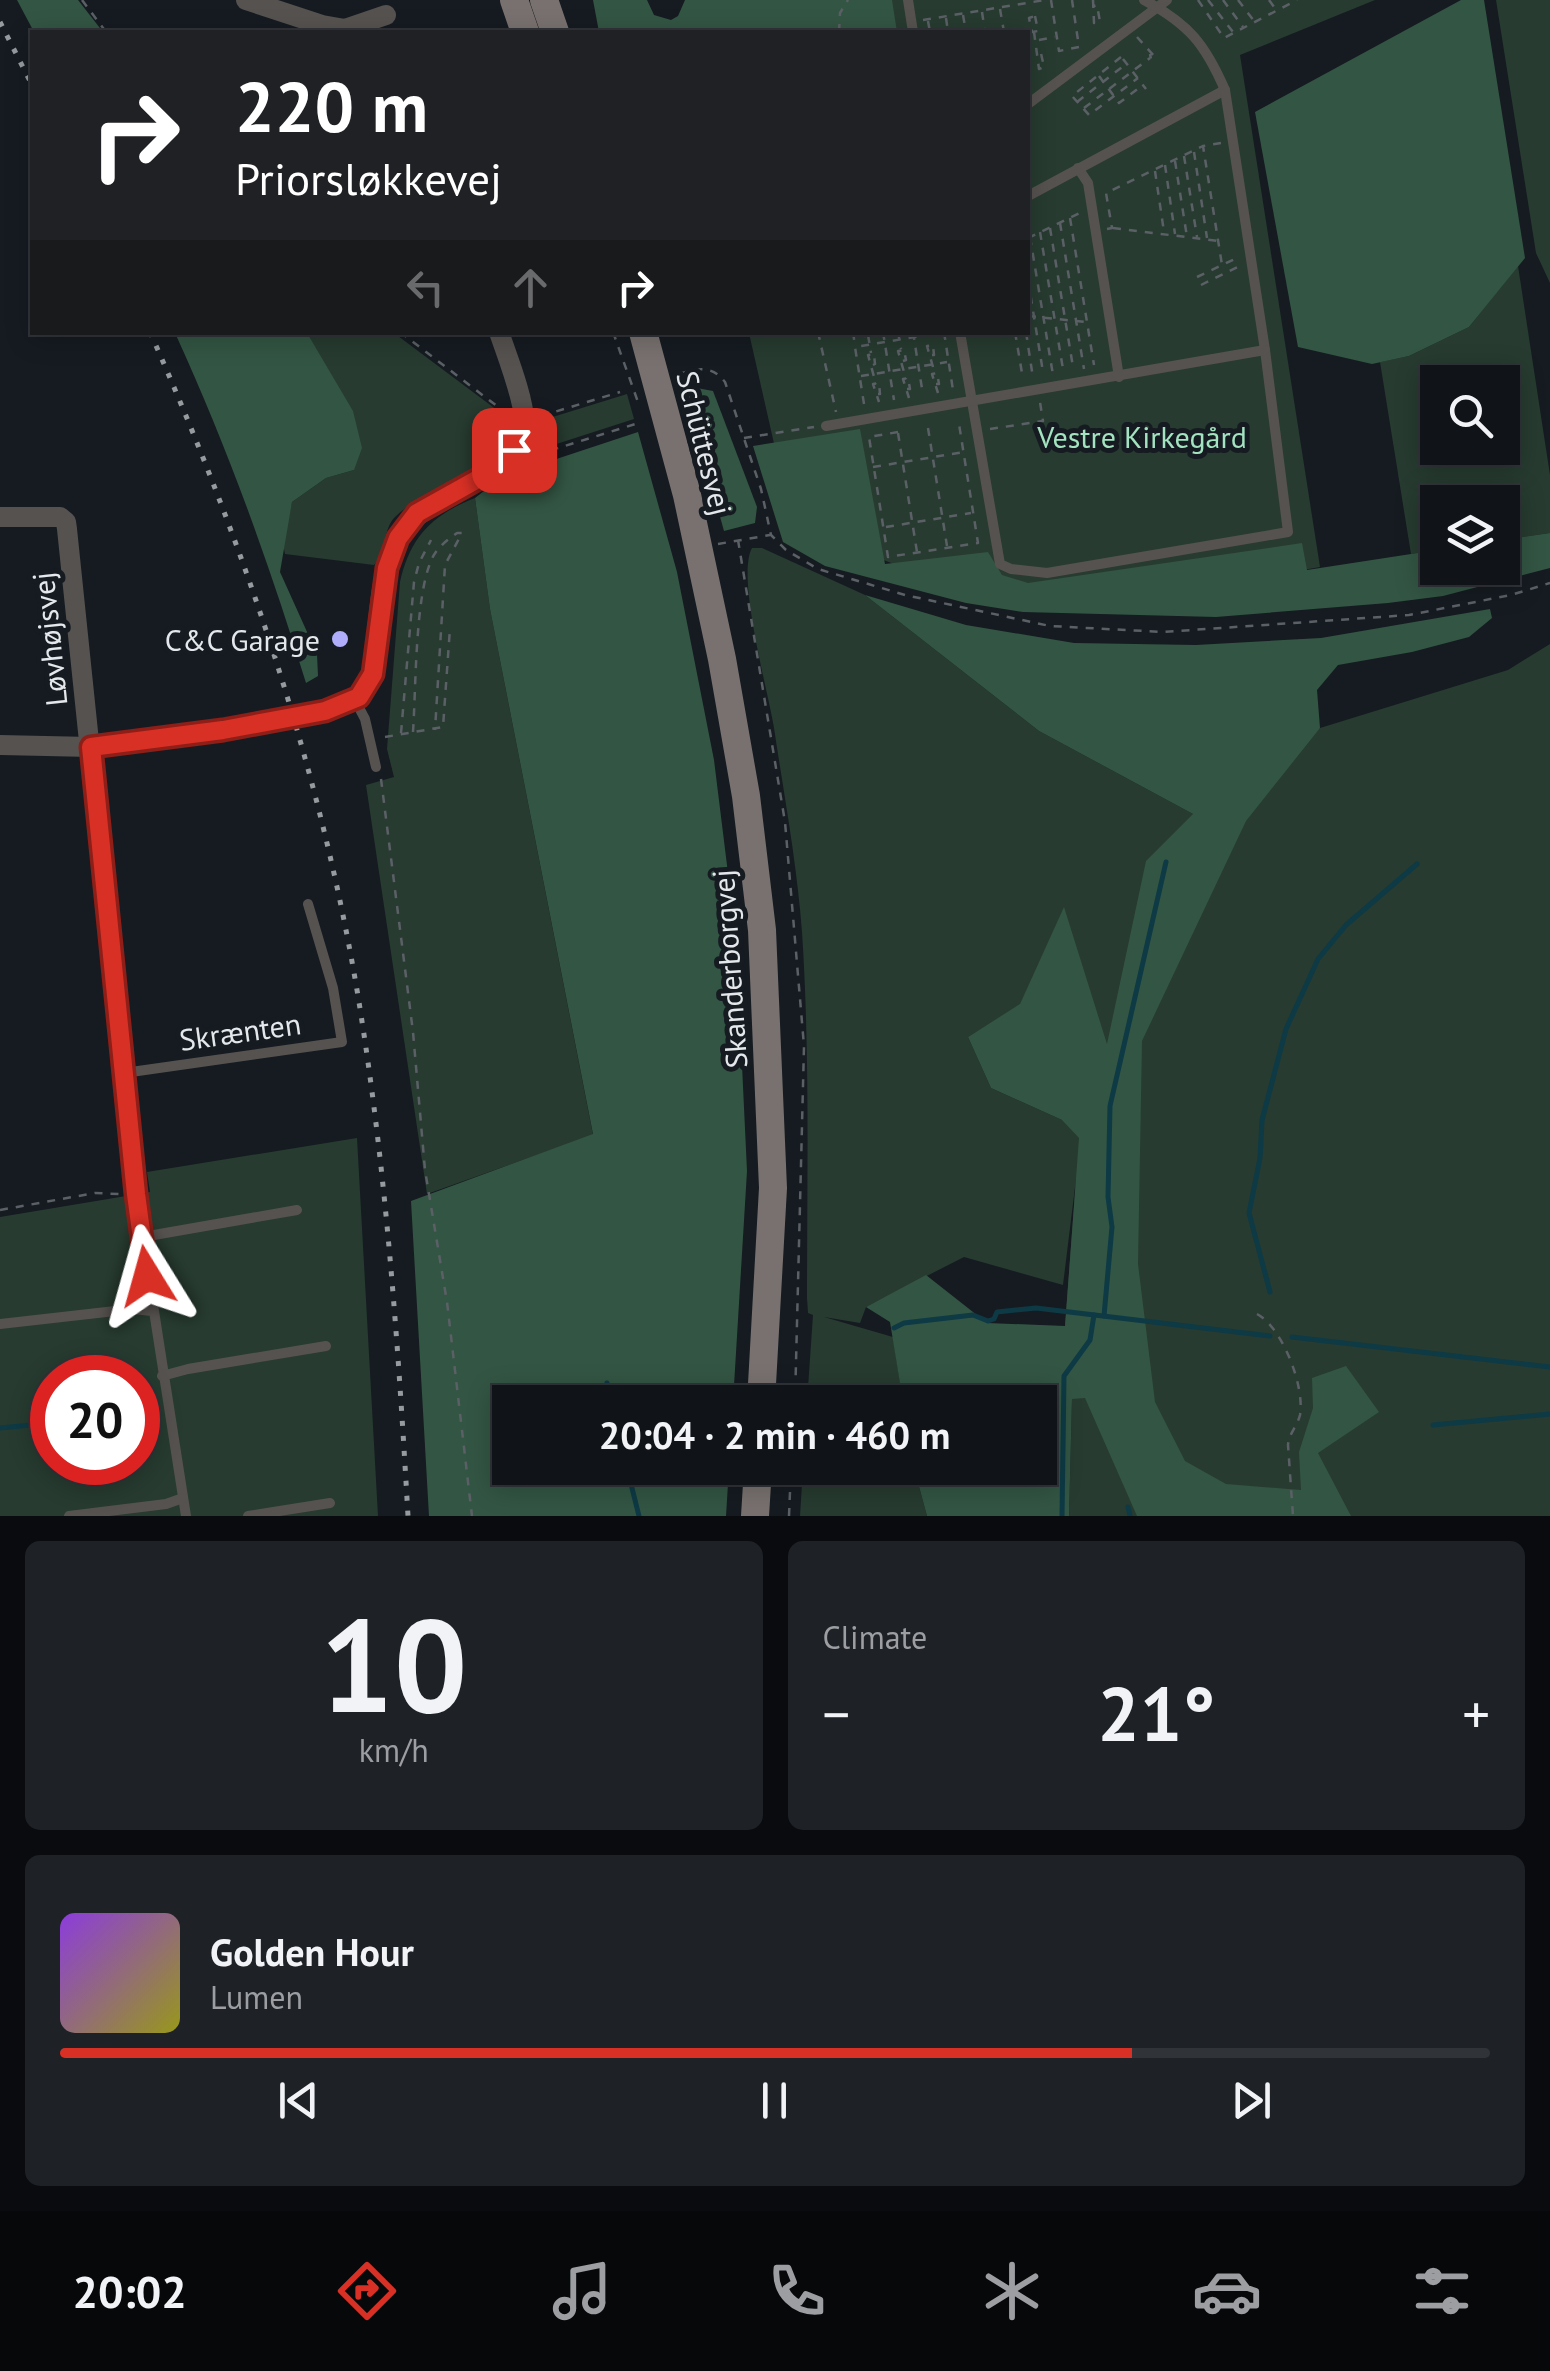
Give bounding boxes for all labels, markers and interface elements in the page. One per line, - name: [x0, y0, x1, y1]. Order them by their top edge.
- text: 220 m: [235, 61, 428, 151]
- icon: right: [70, 70, 200, 200]
- text: Priorsløkkevej: [235, 149, 502, 207]
- icon: left: [398, 260, 453, 315]
- icon: ahead: [503, 260, 558, 315]
- icon: right: [608, 260, 663, 315]
- map controls: [1420, 365, 1520, 585]
- button: search: [1420, 365, 1520, 465]
- street label: Schüttesvej: [668, 367, 742, 519]
- pin: [472, 408, 557, 493]
- park label: Vestre Kirkegård: [1036, 417, 1247, 456]
- icon: arrive: [487, 423, 542, 478]
- button: layers: [1420, 485, 1520, 585]
- street label: Løvhøjsvej: [23, 570, 75, 708]
- place label: C&C Garage: [165, 620, 320, 659]
- marker: C&C Garage: [329, 628, 351, 650]
- street label: Skanderborgvej: [703, 868, 755, 1070]
- street label: Skrænten: [177, 1003, 303, 1059]
- position arrow: [95, 1224, 199, 1328]
- speed limit sign: 20: [30, 1355, 160, 1485]
- text: 20:04 · 2 min · 460 m: [599, 1410, 950, 1459]
- text: 10: [320, 1580, 467, 1748]
- text: Climate: [823, 1616, 927, 1658]
- text: 21°: [1097, 1665, 1215, 1762]
- text: −: [823, 1678, 850, 1749]
- text: +: [1462, 1678, 1490, 1749]
- text: km/h: [359, 1729, 429, 1771]
- text: Golden Hour: [210, 1927, 414, 1976]
- text: Lumen: [210, 1976, 303, 2018]
- icon: previous: [271, 2073, 326, 2128]
- icon: pause: [747, 2073, 802, 2128]
- icon: next: [1224, 2073, 1279, 2128]
- icon: directions: [332, 2256, 402, 2326]
- icon: music: [547, 2256, 617, 2326]
- icon: phone: [762, 2256, 832, 2326]
- icon: climate: [977, 2256, 1047, 2326]
- icon: car: [1192, 2256, 1262, 2326]
- icon: filters: [1407, 2256, 1477, 2326]
- text: 20:02: [73, 2262, 187, 2320]

